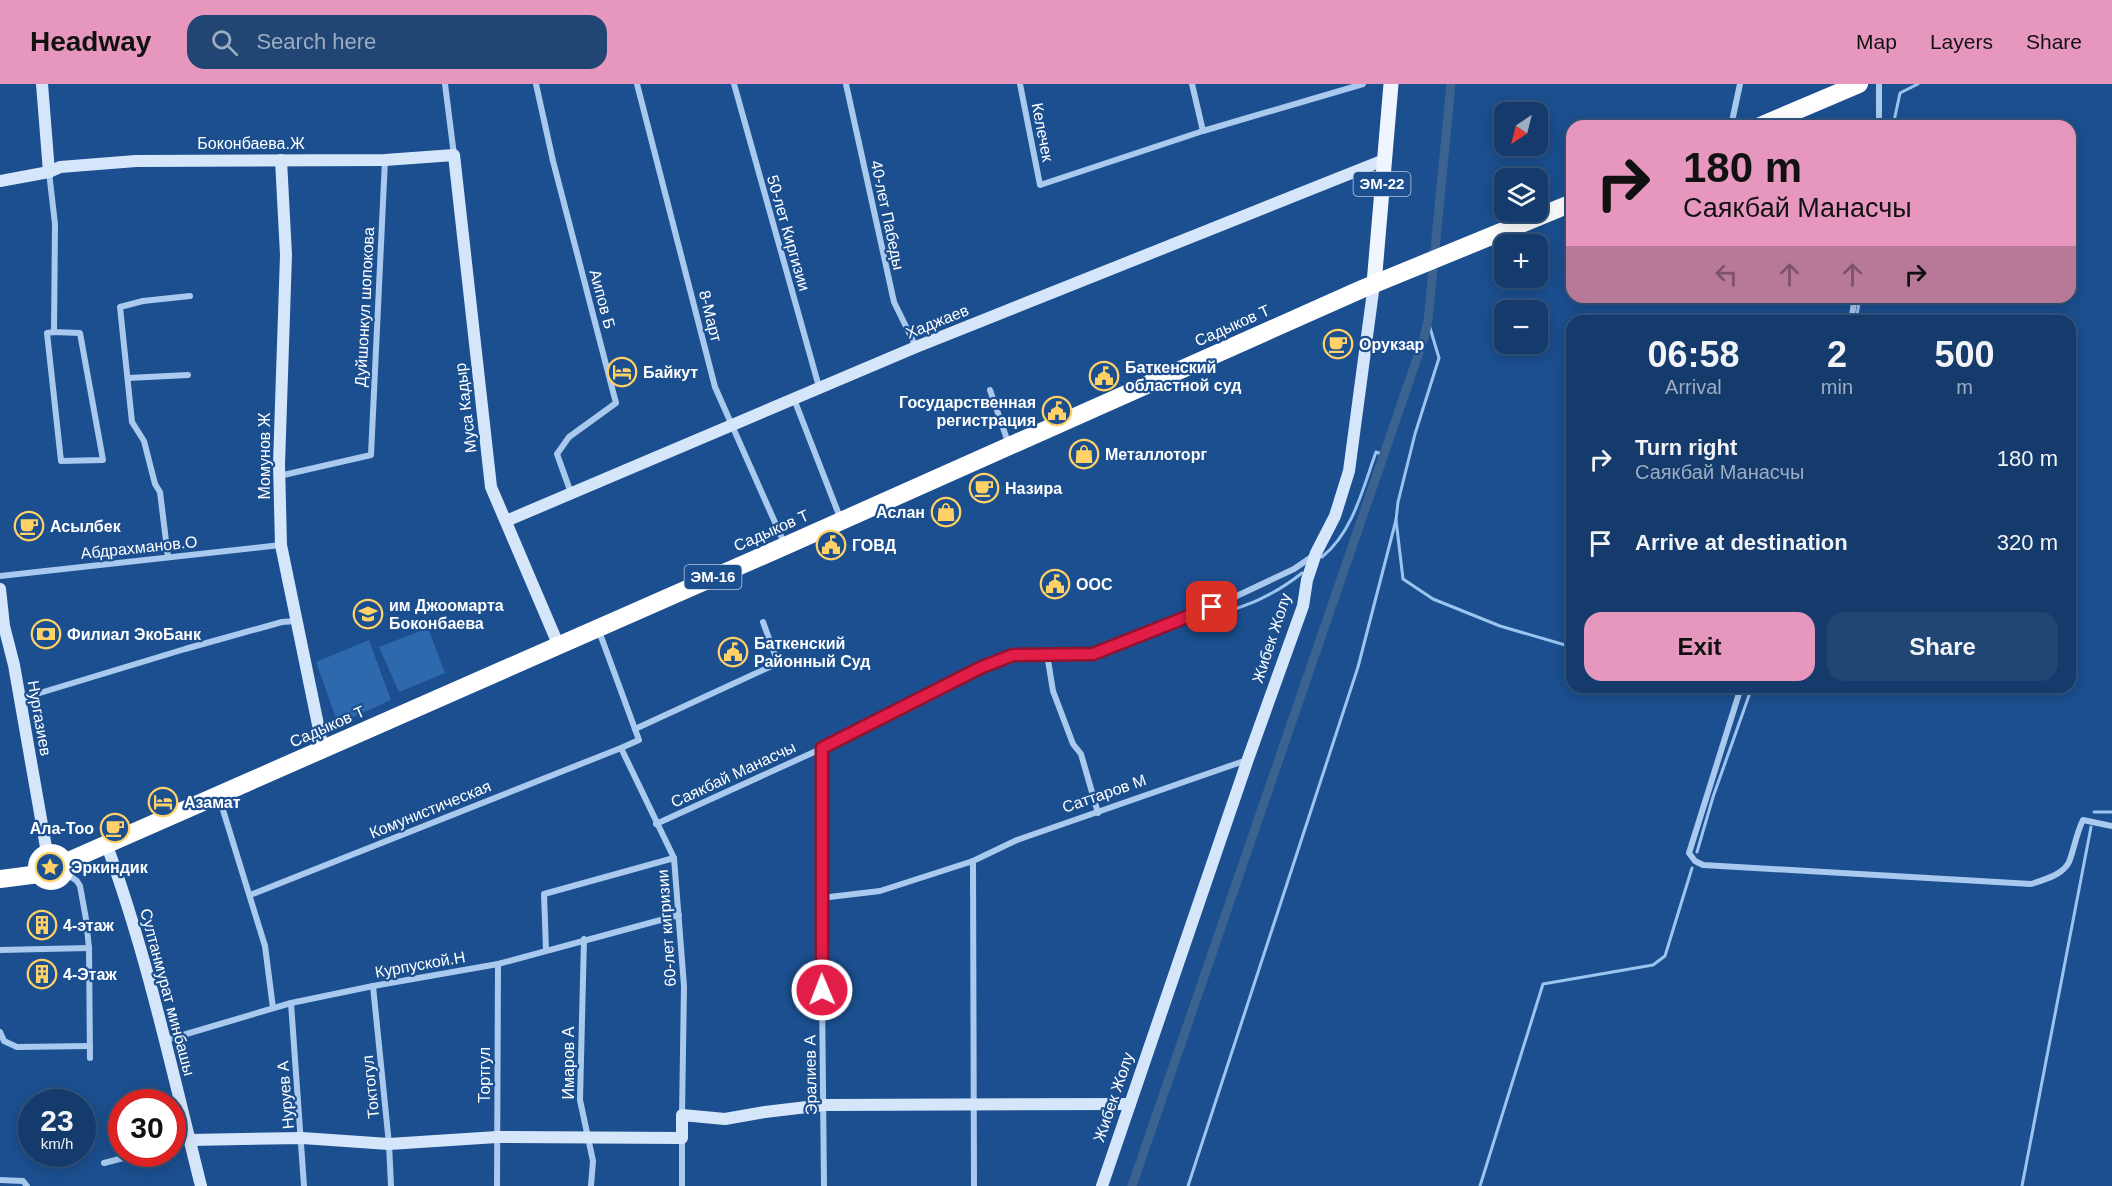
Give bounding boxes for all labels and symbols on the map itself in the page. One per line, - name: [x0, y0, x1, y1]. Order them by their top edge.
- street label: Келечек: [1028, 101, 1057, 164]
- north arrow: [1494, 102, 1548, 156]
- street label: Боконбаева.Ж: [197, 135, 305, 152]
- street label: 40-лет Пабеды: [868, 159, 907, 271]
- road number: ЭМ-22: [1354, 172, 1410, 196]
- street label: 50-лет Киргизии: [764, 173, 813, 293]
- street label: Дуйшонкул шопокова: [352, 227, 377, 387]
- street label: Аипов Б: [586, 268, 619, 331]
- street label: 8-Март: [696, 289, 725, 344]
- street label: Хаджаев: [903, 301, 971, 342]
- street label: Садыков Т: [1192, 301, 1273, 350]
- cafe icon: Орукзар: [1322, 328, 1354, 360]
- place label: Орукзар: [1359, 336, 1425, 353]
- hotel icon: Байкут: [606, 356, 638, 388]
- place label: Баткенский областной суд: [1125, 359, 1241, 394]
- public building icon: Баткенский областной суд: [1088, 360, 1120, 392]
- street label: Муса Кадыр: [452, 362, 479, 454]
- place label: Байкут: [643, 364, 698, 381]
- place label: Государственная регистрация: [899, 394, 1036, 429]
- public building icon: Государственная регистрация: [1041, 395, 1073, 427]
- street label: Момунов Ж: [256, 412, 273, 500]
- shop icon: Металлоторг: [1068, 438, 1100, 470]
- place label: Металлоторг: [1105, 446, 1207, 463]
- cafe icon: Назира: [968, 472, 1000, 504]
- place label: Назира: [1005, 480, 1062, 497]
- shop icon: Аслан: [930, 496, 962, 528]
- place label: Аслан: [876, 504, 925, 521]
- street label: Садыков Т: [731, 506, 812, 555]
- cafe icon: Асылбек: [13, 510, 45, 542]
- place label: Асылбек: [50, 518, 122, 535]
- public building icon: ГОВД: [815, 529, 847, 561]
- street label: Абдрахманов.О: [80, 533, 198, 562]
- place label: ГОВД: [852, 537, 897, 554]
- road number: ЭМ-16: [684, 565, 742, 589]
- public building icon: ООС: [1039, 568, 1071, 600]
- place label: ООС: [1076, 576, 1113, 593]
- pin: [1186, 581, 1237, 632]
- street label: Жибек Жолу: [1249, 591, 1294, 685]
- place label: им Джоомарта Боконбаева: [389, 597, 504, 632]
- school or university icon: им Джоомарта Боконбаева: [352, 598, 384, 630]
- bank icon: Филиал ЭкоБанк: [30, 618, 62, 650]
- place label: Филиал ЭкоБанк: [67, 626, 202, 643]
- place label: Баткенский Районный Суд: [754, 635, 870, 670]
- public building icon: Баткенский Районный Суд: [717, 636, 749, 668]
- street label: Нургазиев: [25, 679, 54, 757]
- street label: Садыков Т: [287, 702, 368, 751]
- street label: Саякбай Манасчы: [668, 738, 798, 811]
- street label: Саттаров М: [1060, 771, 1148, 816]
- street label: Комунистическая: [367, 777, 493, 842]
- hotel icon: Азамат: [147, 786, 179, 818]
- place label: Азамат: [184, 794, 241, 811]
- cafe icon: Ала-Тоо: [99, 812, 131, 844]
- place label: Ала-Тоо: [30, 820, 94, 837]
- place icon: Эркиндик: [34, 851, 66, 883]
- place label: Эркиндик: [71, 859, 149, 876]
- street label: 60-лет кигризии: [654, 869, 679, 987]
- street label: Султанмурат минбашы: [137, 907, 198, 1078]
- building icon: 4-этаж: [26, 909, 58, 941]
- place label: 4-этаж: [63, 917, 115, 934]
- street label: Курпуской.Н: [374, 948, 467, 981]
- building icon: 4-Этаж: [26, 958, 58, 990]
- position arrow: [790, 958, 854, 1022]
- place label: 4-Этаж: [63, 966, 117, 983]
- street label: Имаров А: [560, 1026, 577, 1099]
- street label: Эралиев А: [801, 1034, 820, 1115]
- street label: Тортгул: [476, 1047, 493, 1103]
- street label: Жибек Жолу: [1090, 1050, 1137, 1144]
- street label: Токтогул: [359, 1054, 382, 1119]
- street label: Нуруев А: [274, 1060, 297, 1130]
- speed limit sign: 30: [108, 1089, 186, 1167]

